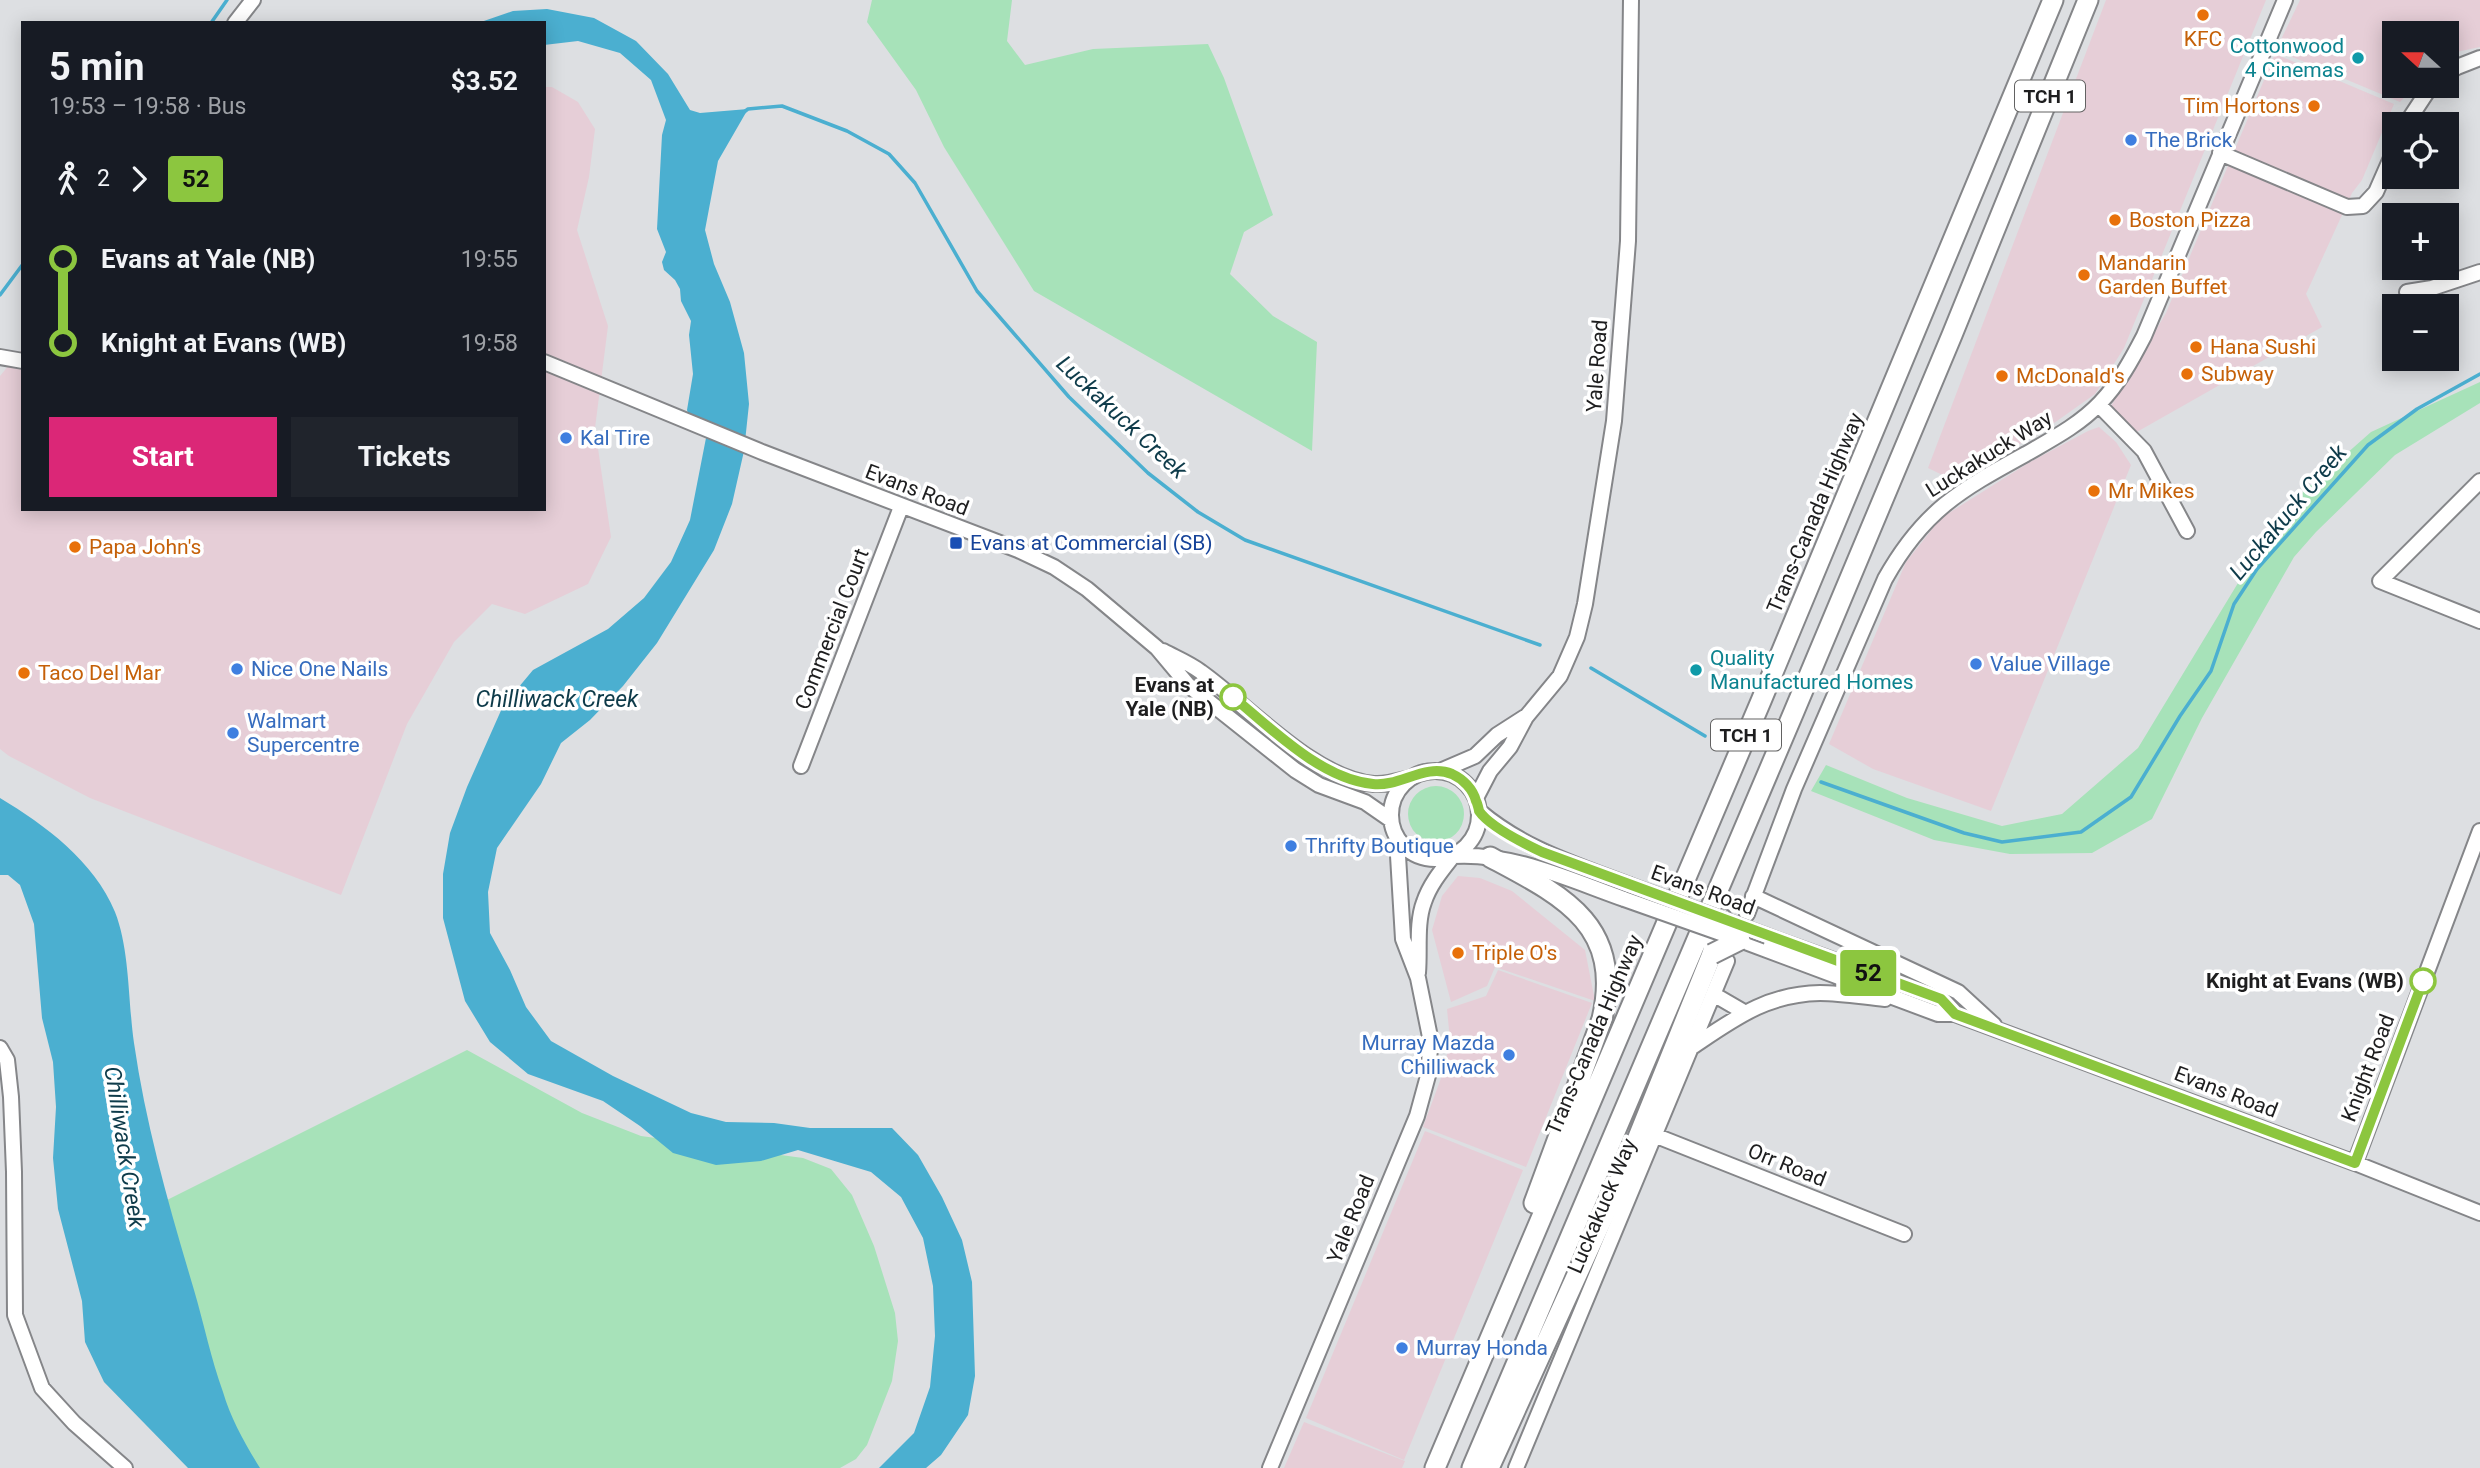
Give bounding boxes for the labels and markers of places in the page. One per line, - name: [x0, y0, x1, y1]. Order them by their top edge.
- marker: KFC: [2195, 7, 2211, 23]
- place label: KFC: [2184, 27, 2222, 51]
- place label: Cottonwood 4 Cinemas: [2230, 34, 2344, 82]
- marker: Cottonwood 4 Cinemas: [2350, 50, 2366, 66]
- place label: Tim Hortons: [2183, 94, 2300, 118]
- marker: Tim Hortons: [2306, 98, 2322, 114]
- place label: The Brick: [2145, 128, 2233, 152]
- marker: The Brick: [2123, 132, 2139, 148]
- place label: Boston Pizza: [2129, 208, 2251, 232]
- marker: Boston Pizza: [2107, 212, 2123, 228]
- place label: Mandarin Garden Buffet: [2098, 251, 2228, 299]
- marker: Mandarin Garden Buffet: [2076, 267, 2092, 283]
- place label: Hana Sushi: [2210, 335, 2316, 359]
- marker: Hana Sushi: [2188, 339, 2204, 355]
- place label: Subway: [2201, 362, 2274, 386]
- place label: McDonald's: [2016, 364, 2125, 388]
- marker: Subway: [2179, 366, 2195, 382]
- marker: McDonald's: [1994, 368, 2010, 384]
- place label: Kal Tire: [580, 426, 650, 450]
- marker: Kal Tire: [558, 430, 574, 446]
- place label: Mr Mikes: [2108, 479, 2195, 503]
- marker: Mr Mikes: [2086, 483, 2102, 499]
- place label: Evans at Commercial (SB): [970, 531, 1213, 555]
- place label: Papa John's: [89, 535, 201, 559]
- marker: Evans at Commercial (SB): [948, 535, 964, 551]
- marker: Papa John's: [67, 539, 83, 555]
- place label: Quality Manufactured Homes: [1710, 646, 1914, 694]
- place label: Value Village: [1990, 652, 2110, 676]
- marker: Value Village: [1968, 656, 1984, 672]
- place label: Nice One Nails: [251, 657, 388, 681]
- place label: Taco Del Mar: [38, 661, 161, 685]
- marker: Nice One Nails: [229, 661, 245, 677]
- marker: Quality Manufactured Homes: [1688, 662, 1704, 678]
- marker: Taco Del Mar: [16, 665, 32, 681]
- place label: Evans at Yale (NB): [1125, 673, 1214, 721]
- marker: Evans at Yale (NB): [1220, 684, 1246, 710]
- place label: Walmart Supercentre: [247, 709, 360, 757]
- marker: Walmart Supercentre: [225, 725, 241, 741]
- place label: Thrifty Boutique: [1305, 834, 1454, 858]
- marker: Thrifty Boutique: [1283, 838, 1299, 854]
- place label: Triple O's: [1472, 941, 1557, 965]
- marker: Triple O's: [1450, 945, 1466, 961]
- marker: Knight at Evans (WB): [2410, 968, 2436, 994]
- place label: Knight at Evans (WB): [2206, 969, 2404, 993]
- place label: Murray Mazda Chilliwack: [1362, 1031, 1495, 1079]
- marker: Murray Mazda Chilliwack: [1501, 1047, 1517, 1063]
- place label: Murray Honda: [1416, 1336, 1548, 1360]
- marker: Murray Honda: [1394, 1340, 1410, 1356]

